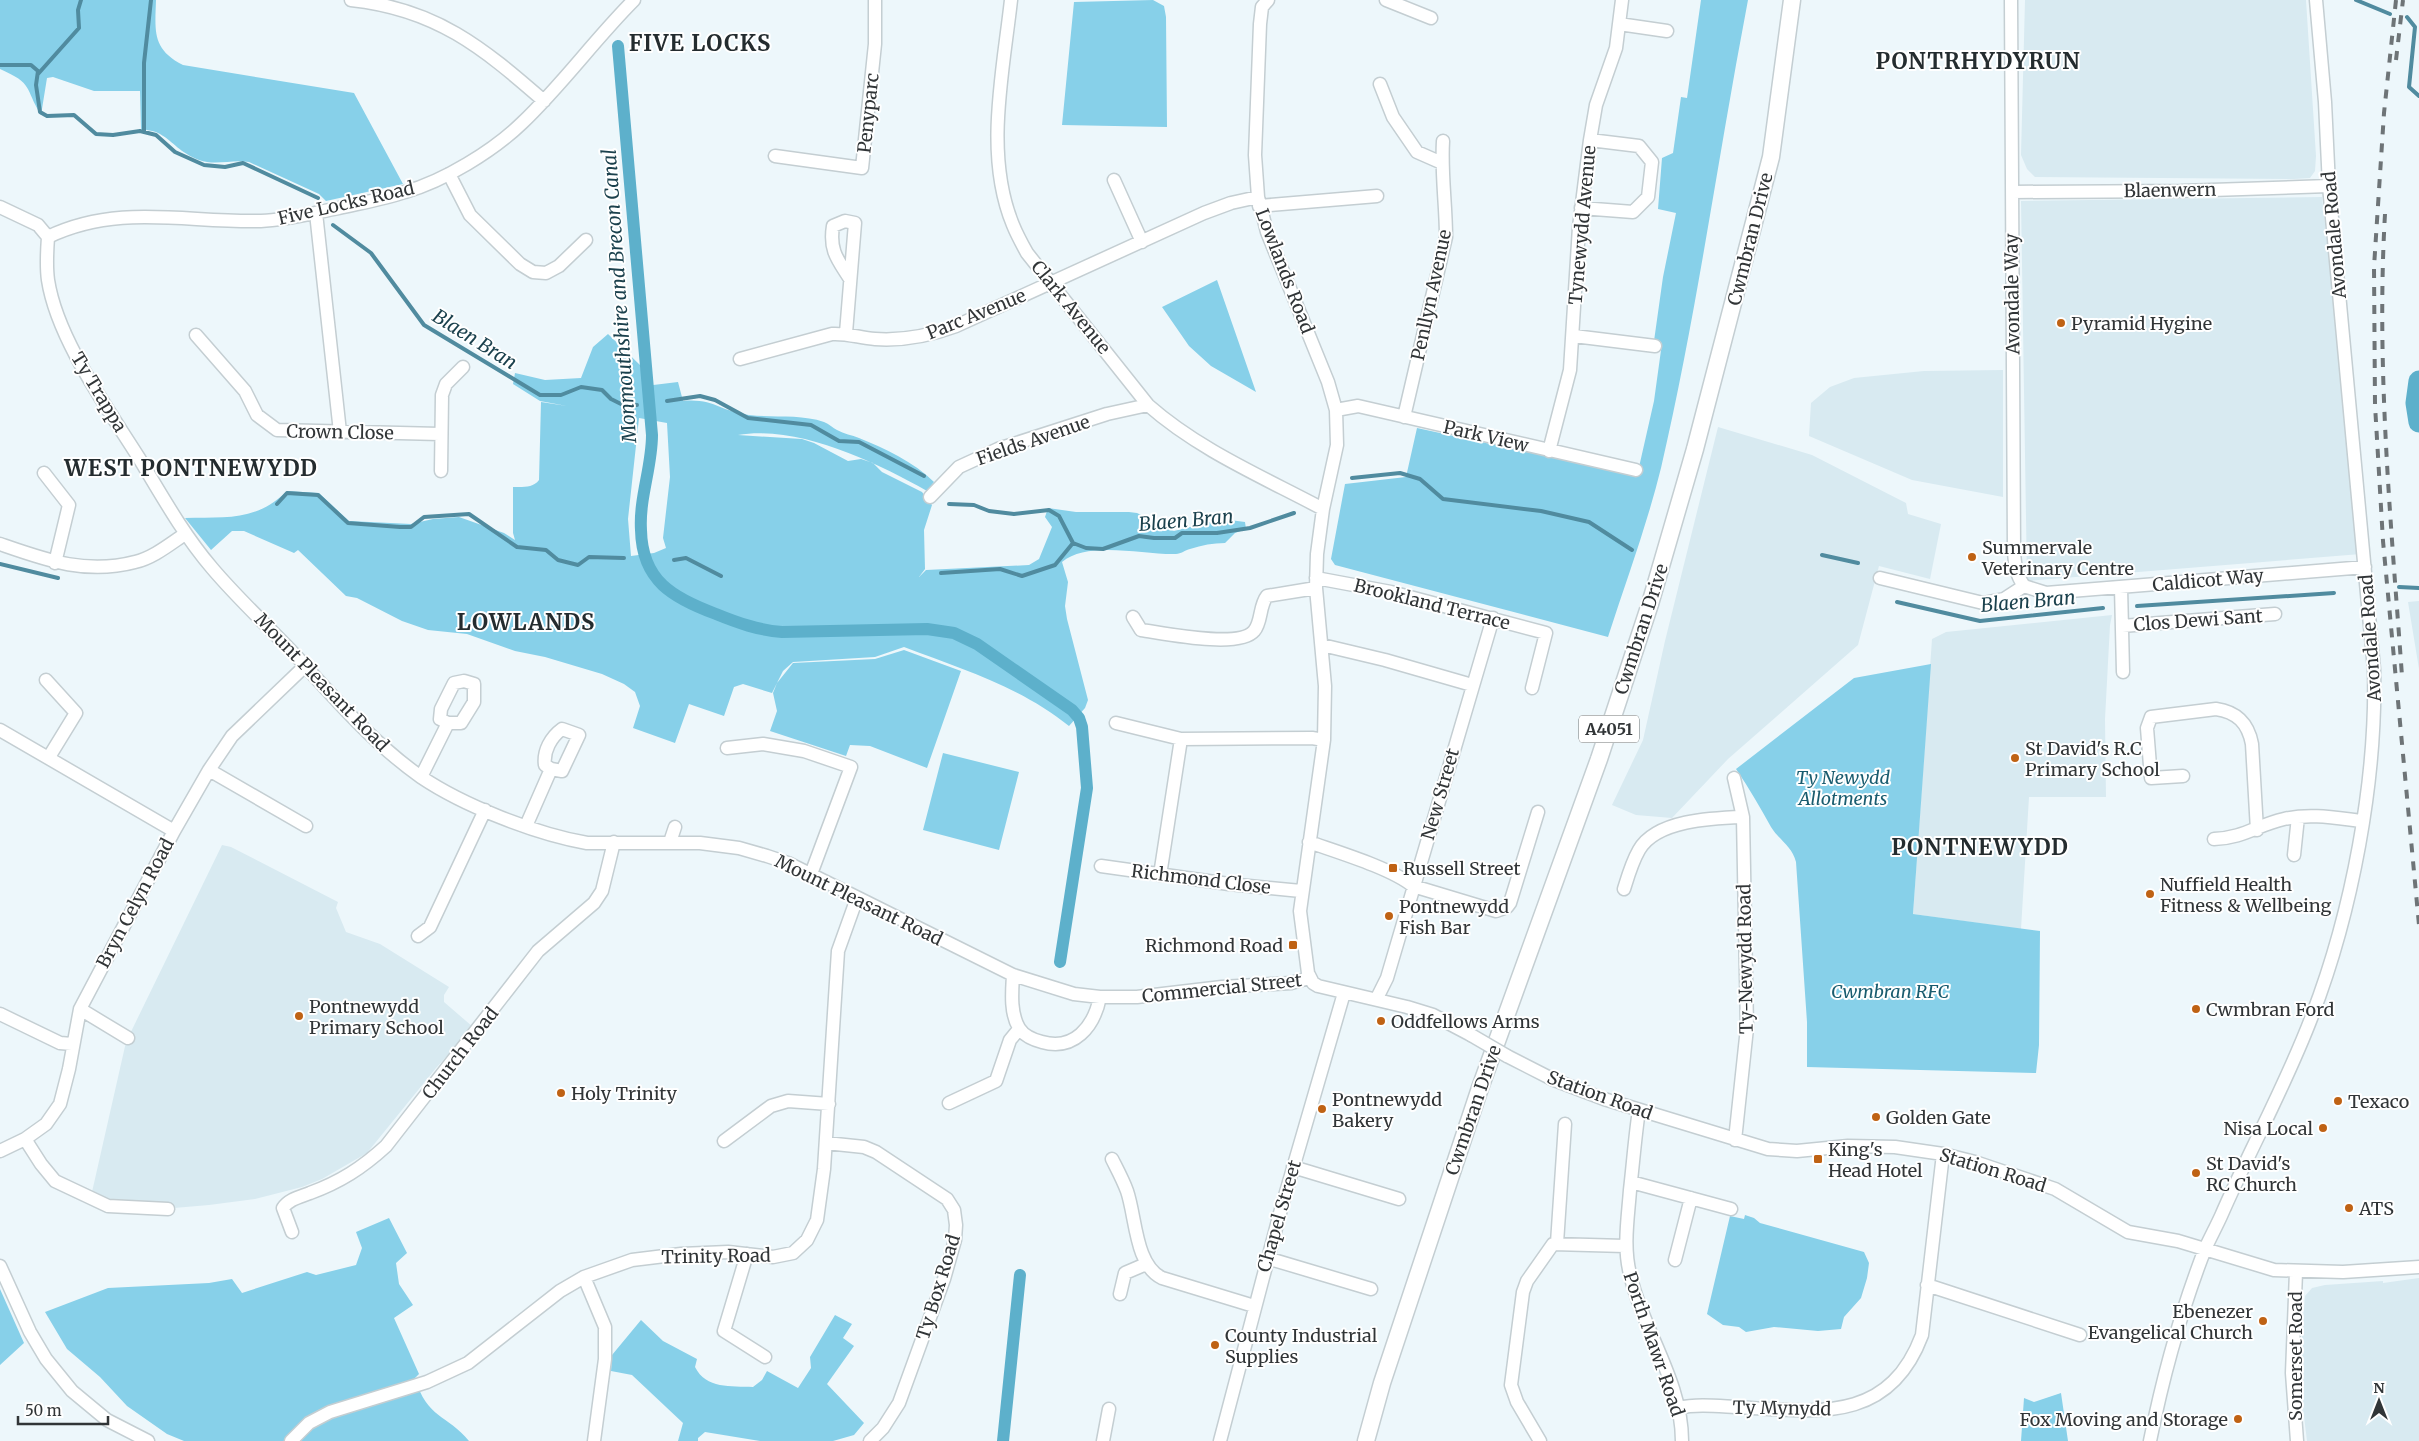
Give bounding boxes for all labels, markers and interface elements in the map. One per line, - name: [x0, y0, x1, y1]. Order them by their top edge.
- district label: FIVE LOCKS: [629, 29, 771, 57]
- district label: PONTRHYDYRUN: [1875, 47, 2081, 75]
- street label: Penyparc: [852, 72, 884, 154]
- street label: Tynewydd Avenue: [1564, 144, 1600, 306]
- water label: Monmouthshire and Brecon Canal: [597, 148, 641, 445]
- street label: Cwmbran Drive: [1722, 170, 1778, 308]
- street label: Avondale Road: [2317, 170, 2351, 301]
- street label: Five Locks Road: [275, 176, 417, 230]
- street label: Blaenwern: [2123, 178, 2217, 202]
- street label: Lowlands Road: [1251, 205, 1319, 337]
- street label: Penllyn Avenue: [1406, 227, 1456, 363]
- street label: Avondale Way: [1999, 233, 2025, 356]
- street label: Clark Avenue: [1026, 256, 1116, 358]
- street label: Parc Avenue: [923, 284, 1029, 344]
- water label: Blaen Bran: [428, 304, 522, 374]
- place label: Pyramid Hygine: [2071, 312, 2212, 335]
- marker: Pyramid Hygine: [2055, 317, 2067, 329]
- street label: Ty Trappa: [66, 348, 132, 437]
- street label: Fields Avenue: [973, 410, 1093, 470]
- street label: Park View: [1441, 415, 1532, 457]
- street label: Crown Close: [286, 420, 394, 444]
- district label: WEST PONTNEWYDD: [63, 454, 318, 482]
- water label: Blaen Bran: [1138, 504, 1234, 536]
- place label: Summervale Veterinary Centre: [1981, 536, 2134, 580]
- marker: Summervale Veterinary Centre: [1966, 551, 1978, 563]
- street label: Cwmbran Drive: [1609, 561, 1673, 697]
- street label: Caldicot Way: [2151, 564, 2265, 596]
- street label: Brookland Terrace: [1352, 573, 1512, 635]
- street label: Avondale Road: [2354, 573, 2386, 704]
- water label: Blaen Bran: [1980, 585, 2076, 617]
- street label: Clos Dewi Sant: [2133, 604, 2263, 636]
- street label: Mount Pleasant Road: [250, 608, 394, 756]
- district label: LOWLANDS: [457, 608, 595, 636]
- road number: A4051: [1579, 716, 1639, 742]
- place label: St David's R.C Primary School: [2025, 737, 2160, 781]
- street label: New Street: [1416, 746, 1464, 842]
- marker: St David's R.C Primary School: [2009, 752, 2021, 764]
- park label: Ty Newydd Allotments: [1796, 766, 1891, 810]
- district label: PONTNEWYDD: [1891, 833, 2069, 861]
- street label: Bryn Celyn Road: [91, 834, 179, 972]
- street label: Mount Pleasant Road: [771, 849, 947, 951]
- place label: Russell Street: [1403, 857, 1520, 880]
- street label: Richmond Close: [1130, 859, 1272, 899]
- marker: Russell Street: [1387, 862, 1399, 874]
- place label: Nuffield Health Fitness & Wellbeing: [2160, 873, 2331, 917]
- street label: Ty-Newydd Road: [1732, 883, 1758, 1034]
- marker: Nuffield Health Fitness & Wellbeing: [2144, 888, 2156, 900]
- place label: Pontnewydd Fish Bar: [1399, 895, 1509, 939]
- marker: Pontnewydd Fish Bar: [1383, 910, 1395, 922]
- place label: Richmond Road: [1145, 934, 1283, 957]
- marker: Richmond Road: [1287, 939, 1299, 951]
- street label: Commercial Street: [1141, 968, 1303, 1008]
- park label: Cwmbran RFC: [1831, 980, 1949, 1003]
- place label: Pontnewydd Primary School: [309, 995, 444, 1039]
- place label: Cwmbran Ford: [2206, 998, 2334, 1021]
- street label: Church Road: [417, 1002, 503, 1104]
- marker: Cwmbran Ford: [2190, 1003, 2202, 1015]
- marker: Pontnewydd Primary School: [293, 1010, 305, 1022]
- place label: Oddfellows Arms: [1391, 1010, 1540, 1033]
- marker: Oddfellows Arms: [1375, 1015, 1387, 1027]
- street label: Cwmbran Drive: [1440, 1042, 1506, 1178]
- street label: Station Road: [1544, 1065, 1656, 1125]
- place label: Holy Trinity: [571, 1082, 677, 1105]
- marker: Holy Trinity: [555, 1087, 567, 1099]
- place label: Pontnewydd Bakery: [1332, 1088, 1442, 1132]
- place label: Texaco: [2348, 1090, 2409, 1113]
- marker: Texaco: [2332, 1095, 2344, 1107]
- marker: Pontnewydd Bakery: [1316, 1103, 1328, 1115]
- place label: Golden Gate: [1886, 1106, 1991, 1129]
- marker: Golden Gate: [1870, 1111, 1882, 1123]
- place label: Nisa Local: [2224, 1117, 2313, 1140]
- marker: Nisa Local: [2317, 1122, 2329, 1134]
- place label: King's Head Hotel: [1828, 1138, 1923, 1182]
- street label: Station Road: [1937, 1143, 2049, 1197]
- place label: St David's RC Church: [2206, 1152, 2297, 1196]
- marker: King's Head Hotel: [1812, 1153, 1824, 1165]
- street label: Chapel Street: [1252, 1157, 1306, 1275]
- marker: St David's RC Church: [2190, 1167, 2202, 1179]
- place label: ATS: [2358, 1197, 2394, 1220]
- marker: ATS: [2343, 1202, 2355, 1214]
- street label: Ty Box Road: [911, 1231, 965, 1342]
- street label: Trinity Road: [661, 1244, 771, 1268]
- street label: Porth Mawr Road: [1618, 1269, 1690, 1420]
- street label: Somerset Road: [2284, 1291, 2307, 1421]
- place label: Ebenezer Evangelical Church: [2088, 1300, 2253, 1344]
- marker: Ebenezer Evangelical Church: [2257, 1315, 2269, 1327]
- place label: County Industrial Supplies: [1225, 1324, 1378, 1368]
- marker: County Industrial Supplies: [1209, 1339, 1221, 1351]
- north arrow: [2354, 1376, 2404, 1426]
- text: N: [2373, 1379, 2385, 1397]
- scale bar: [18, 1394, 108, 1426]
- street label: Ty Mynydd: [1732, 1396, 1832, 1420]
- text: 50 m: [25, 1401, 62, 1420]
- place label: Fox Moving and Storage: [2020, 1408, 2228, 1431]
- marker: Fox Moving and Storage: [2232, 1413, 2244, 1425]

